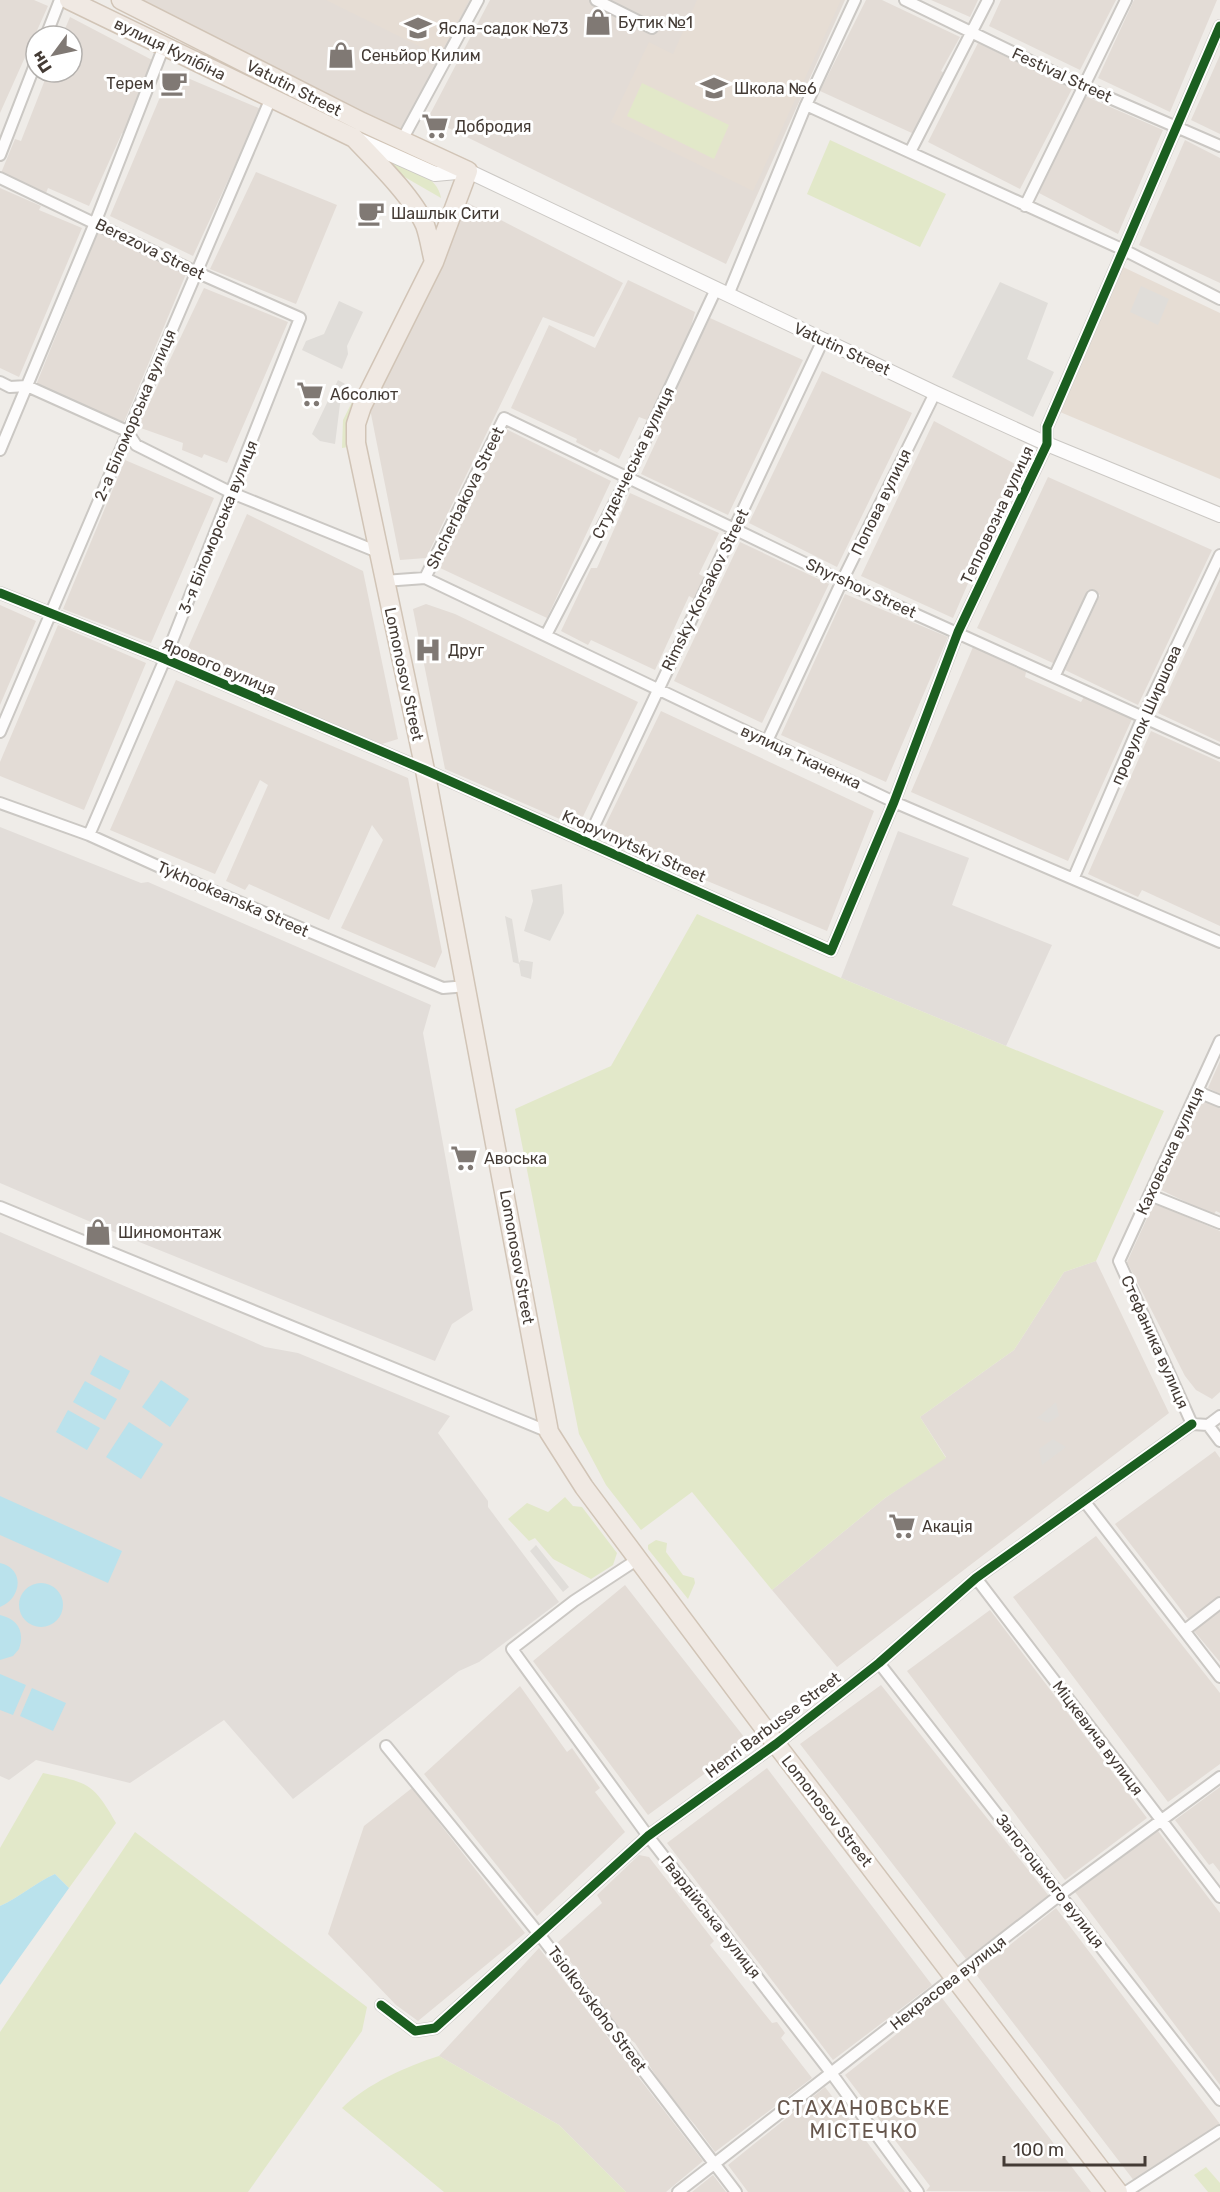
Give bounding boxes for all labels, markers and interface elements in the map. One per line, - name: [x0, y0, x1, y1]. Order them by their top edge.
- shop icon: Бутик №1: [583, 7, 613, 37]
- school or university icon: Ясла-садок №73: [403, 13, 433, 43]
- place label: Бутик №1: [618, 13, 693, 32]
- street label: вулиця Кулібіна: [111, 14, 229, 84]
- place label: Ясла-садок №73: [438, 19, 568, 38]
- north arrow: [24, 24, 84, 84]
- shop icon: Сеньйор Килим: [326, 40, 356, 70]
- street label: Festival Street: [1009, 44, 1115, 106]
- place label: Сеньйор Килим: [361, 46, 481, 65]
- text: Пн: [28, 47, 56, 76]
- street label: Vatutin Street: [243, 56, 345, 120]
- cafe icon: Терем: [159, 68, 189, 98]
- school or university icon: Школа №6: [699, 73, 729, 103]
- place label: Терем: [106, 74, 154, 93]
- place label: Школа №6: [734, 79, 817, 98]
- supermarket icon: Добродия: [420, 111, 450, 141]
- place label: Добродия: [455, 117, 532, 136]
- cafe icon: Шашлык Сити: [356, 198, 386, 228]
- place label: Шашлык Сити: [391, 204, 499, 223]
- street label: Berezova Street: [92, 214, 208, 284]
- street label: Vatutin Street: [791, 318, 893, 380]
- street label: 2-а Біломорська вулиця: [90, 326, 180, 504]
- supermarket icon: Абсолют: [295, 379, 325, 409]
- street label: Студєнчеська вулиця: [588, 384, 678, 542]
- place label: Абсолют: [330, 385, 398, 404]
- street label: Shcherbakova Street: [422, 424, 508, 572]
- street label: 3-я Біломорська вулиця: [174, 438, 262, 616]
- street label: Тепловозна вулиця: [957, 443, 1037, 587]
- street label: Попова вулиця: [847, 446, 915, 558]
- street label: Rimsky-Korsakov Street: [657, 506, 753, 674]
- street label: Shyrshov Street: [803, 554, 919, 622]
- street label: Lomonosov Street: [381, 606, 427, 742]
- street label: Ярового вулиця: [159, 634, 279, 700]
- hospital icon: Друг: [413, 635, 443, 665]
- place label: Друг: [448, 641, 484, 660]
- street label: провулок Ширшова: [1107, 642, 1185, 788]
- street label: вулиця Ткаченка: [738, 721, 864, 793]
- street label: Kropyvnytskyi Street: [559, 806, 709, 886]
- street label: Tykhookeanska Street: [154, 857, 312, 941]
- street label: Каховська вулиця: [1132, 1084, 1208, 1218]
- supermarket icon: Авоська: [449, 1143, 479, 1173]
- place label: Авоська: [484, 1149, 547, 1168]
- street label: Lomonosov Street: [496, 1188, 538, 1326]
- shop icon: Шиномонтаж: [83, 1217, 113, 1247]
- place label: Шиномонтаж: [118, 1223, 222, 1242]
- street label: Стефаника вулиця: [1117, 1272, 1193, 1412]
- supermarket icon: Акація: [887, 1511, 917, 1541]
- place label: Акація: [922, 1517, 973, 1536]
- street label: Henri Barbusse Street: [702, 1668, 844, 1782]
- street label: Міцкевича вулиця: [1049, 1677, 1147, 1799]
- street label: Lomonosov Street: [778, 1752, 876, 1870]
- street label: Запотоцького вулиця: [992, 1810, 1108, 1952]
- street label: Гвардійська вулиця: [657, 1852, 765, 1982]
- street label: Некрасова вулиця: [886, 1932, 1010, 2034]
- street label: Tsiolkovskoho Street: [543, 1942, 651, 2076]
- district label: СТАХАНОВСЬКЕ МІСТЕЧКО: [777, 2096, 951, 2143]
- scale bar: [1004, 2129, 1145, 2167]
- text: 100 m: [1013, 2139, 1064, 2161]

